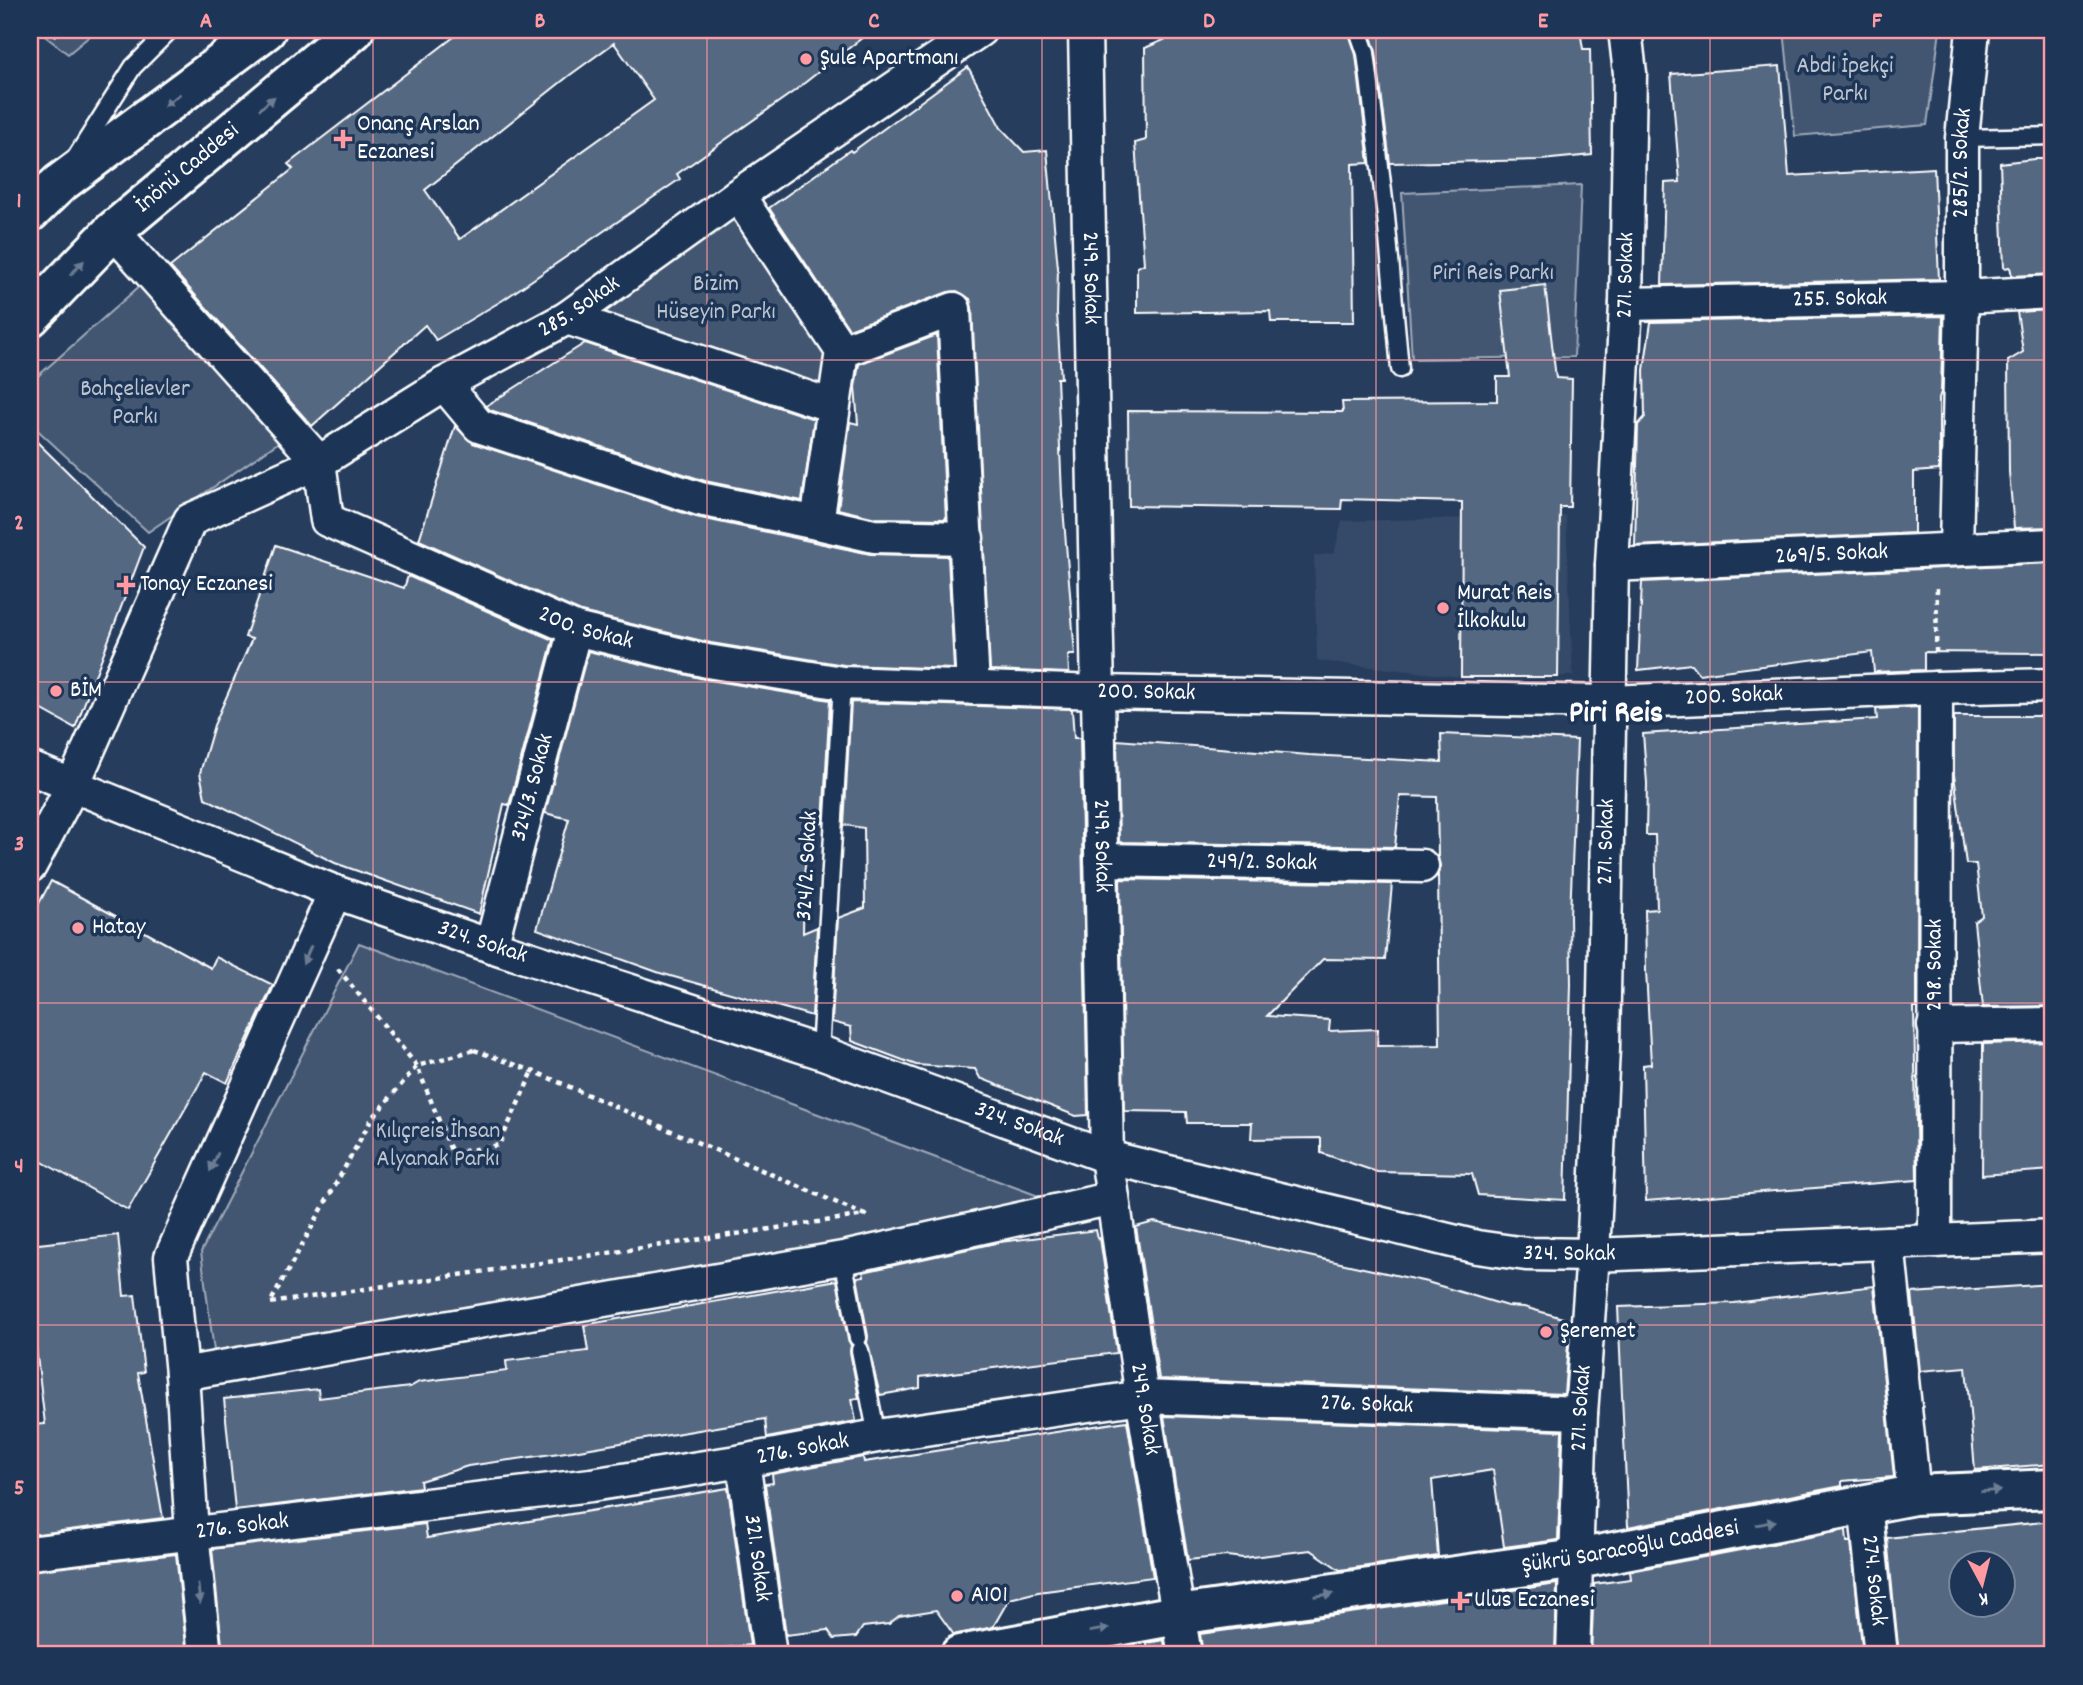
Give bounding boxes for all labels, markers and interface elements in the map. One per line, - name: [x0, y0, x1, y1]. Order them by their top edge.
- text: A: [200, 6, 212, 39]
- text: B: [535, 6, 546, 39]
- text: C: [868, 6, 880, 39]
- text: D: [1203, 6, 1215, 39]
- text: E: [1538, 6, 1549, 39]
- text: F: [1872, 6, 1883, 39]
- place label: Şule Apartmanı: [820, 42, 958, 76]
- park label: Abdi İpekçi Parkı: [1797, 50, 1893, 112]
- marker: Şule Apartmanı: [798, 51, 814, 67]
- one-way arrow: [163, 92, 181, 106]
- one-way arrow: [258, 95, 276, 110]
- street label: 285/2. Sokak: [1945, 106, 1982, 218]
- place label: Onanç Arslan Eczanesi: [357, 108, 480, 170]
- street label: İnönü Caddesi: [129, 115, 247, 222]
- marker: Onanç Arslan Eczanesi: [335, 131, 351, 147]
- text: 1: [16, 186, 22, 219]
- street label: 249. Sokak: [1072, 231, 1108, 325]
- street label: 271. Sokak: [1608, 232, 1644, 320]
- park label: Piri Reis Parkı: [1432, 257, 1554, 291]
- one-way arrow: [69, 260, 85, 277]
- street label: 285. Sokak: [532, 268, 628, 347]
- park label: Bizim Hüseyin Parkı: [656, 268, 776, 330]
- street label: 255. Sokak: [1792, 282, 1888, 318]
- park label: Bahçelievler Parkı: [80, 373, 190, 435]
- text: 2: [14, 508, 24, 541]
- street label: 269/5. Sokak: [1775, 535, 1889, 575]
- place label: Tonay Eczanesi: [140, 568, 273, 602]
- marker: Tonay Eczanesi: [118, 577, 134, 593]
- place label: Murat Reis İlkokulu: [1457, 577, 1553, 639]
- street label: 200. Sokak: [532, 598, 637, 659]
- marker: Murat Reis İlkokulu: [1435, 600, 1451, 616]
- place label: BİM: [70, 674, 102, 708]
- street label: 200. Sokak: [1097, 675, 1196, 711]
- street label: 200. Sokak: [1684, 678, 1784, 716]
- marker: BİM: [48, 683, 64, 699]
- district label: Piri Reis: [1569, 692, 1663, 738]
- street label: 324/3. Sokak: [502, 730, 564, 845]
- street label: 271. Sokak: [1589, 798, 1625, 886]
- street label: 249. Sokak: [1083, 799, 1119, 893]
- street label: 324/2. Sokak: [788, 810, 828, 922]
- text: 3: [14, 829, 24, 862]
- street label: 249/2. Sokak: [1206, 845, 1318, 881]
- place label: Hatay: [92, 911, 147, 945]
- street label: 324. Sokak: [433, 912, 532, 974]
- street label: 298. Sokak: [1918, 919, 1953, 1011]
- marker: Hatay: [70, 920, 86, 936]
- one-way arrow: [301, 944, 312, 965]
- street label: 324. Sokak: [970, 1093, 1069, 1157]
- park label: Kılıçreis İhsan Alyanak Parkı: [376, 1115, 500, 1177]
- text: 4: [14, 1151, 24, 1184]
- one-way arrow: [208, 1152, 220, 1172]
- street label: 324. Sokak: [1522, 1237, 1616, 1272]
- place label: Şeremet: [1560, 1315, 1636, 1349]
- marker: Şeremet: [1538, 1324, 1554, 1340]
- street label: 249. Sokak: [1120, 1361, 1168, 1458]
- street label: 271. Sokak: [1563, 1364, 1602, 1452]
- street label: 276. Sokak: [1320, 1387, 1414, 1424]
- street label: 276. Sokak: [754, 1425, 852, 1475]
- text: 5: [14, 1473, 24, 1506]
- one-way arrow: [1980, 1486, 2002, 1497]
- street label: 276. Sokak: [194, 1505, 291, 1550]
- street label: 321. Sokak: [734, 1512, 779, 1604]
- street label: Şükrü Saracoğlu Caddesi: [1520, 1512, 1742, 1584]
- one-way arrow: [1755, 1517, 1777, 1528]
- street label: 274. Sokak: [1851, 1533, 1895, 1628]
- north arrow: [1946, 1548, 2016, 1618]
- place label: A101: [971, 1579, 1008, 1613]
- one-way arrow: [193, 1583, 204, 1605]
- text: K: [1977, 1583, 1990, 1611]
- place label: Ulus Eczanesi: [1474, 1584, 1594, 1618]
- marker: A101: [949, 1588, 965, 1604]
- one-way arrow: [1313, 1589, 1335, 1600]
- marker: Ulus Eczanesi: [1452, 1593, 1468, 1609]
- one-way arrow: [1088, 1624, 1110, 1635]

